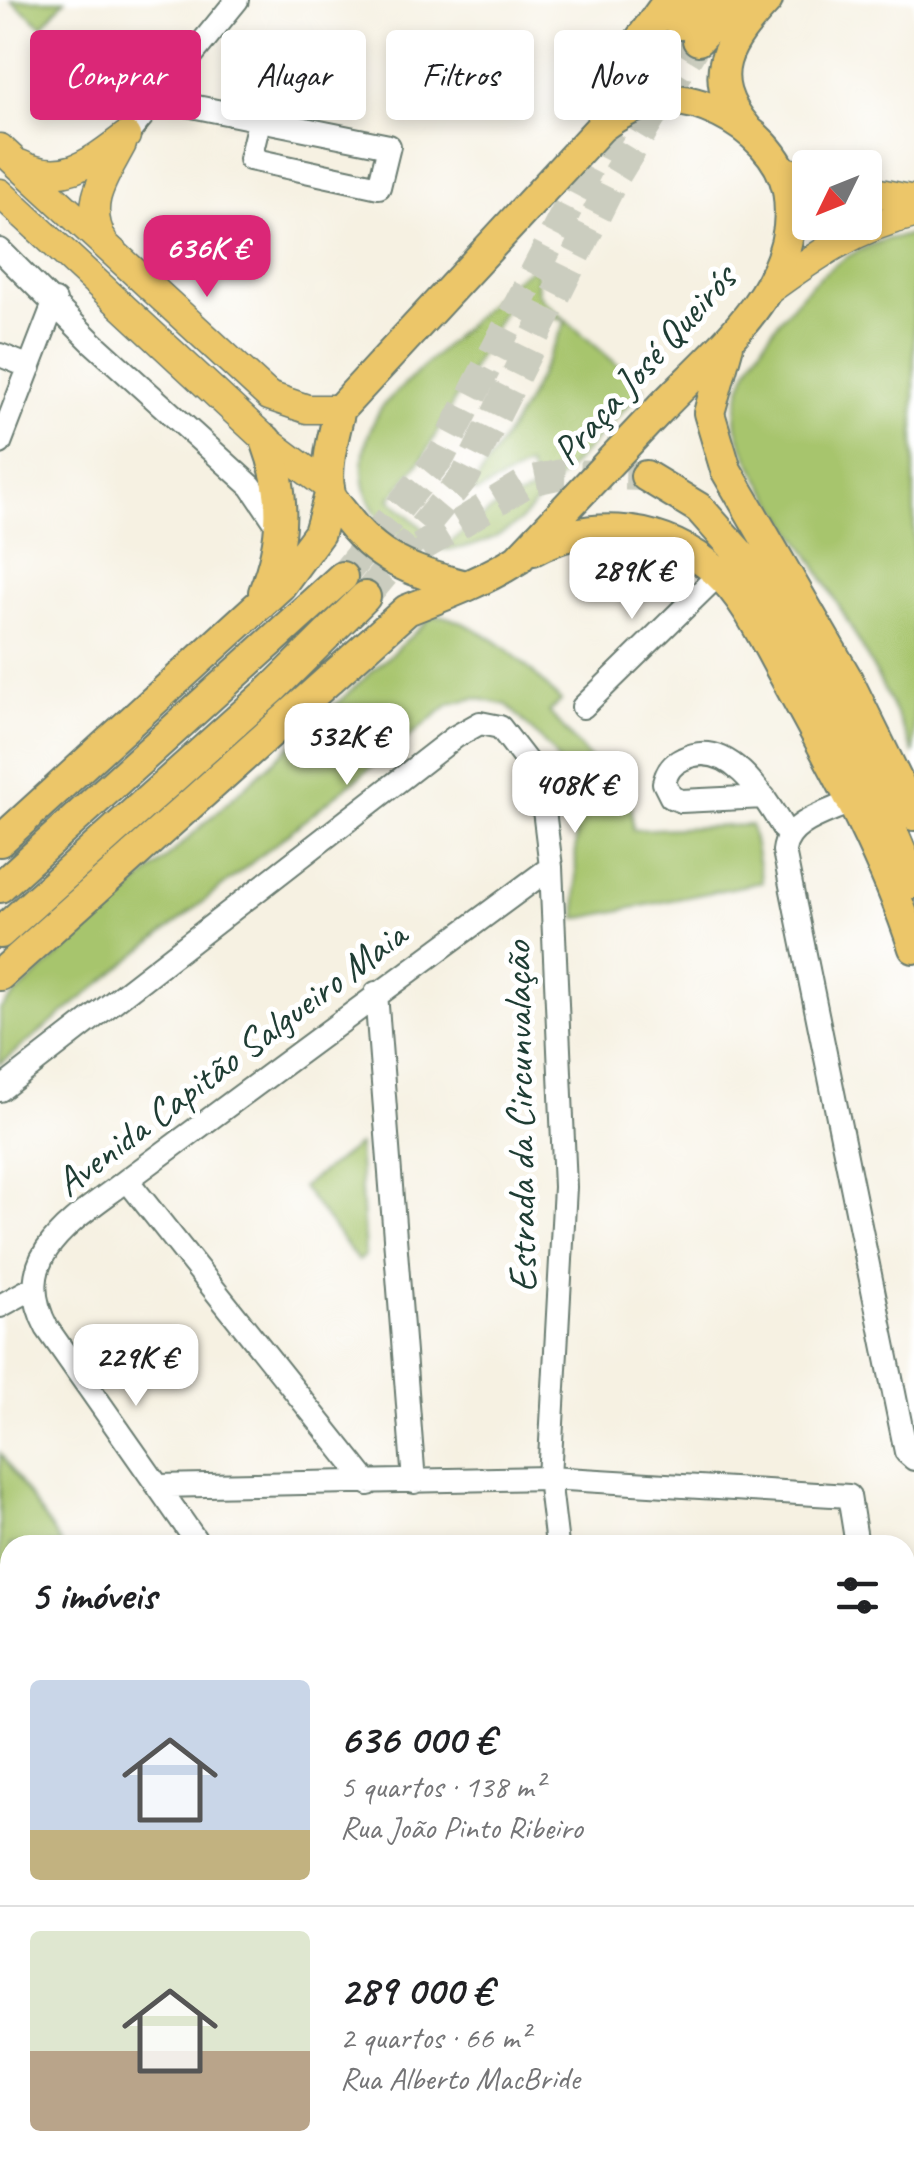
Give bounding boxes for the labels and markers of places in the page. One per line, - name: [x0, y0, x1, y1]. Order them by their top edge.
- pin: 636K €: [126, 215, 288, 300]
- pin: 289K €: [551, 537, 713, 622]
- pin: 532K €: [266, 703, 428, 788]
- pin: 408K €: [494, 751, 656, 836]
- pin: 229K €: [55, 1324, 217, 1409]

